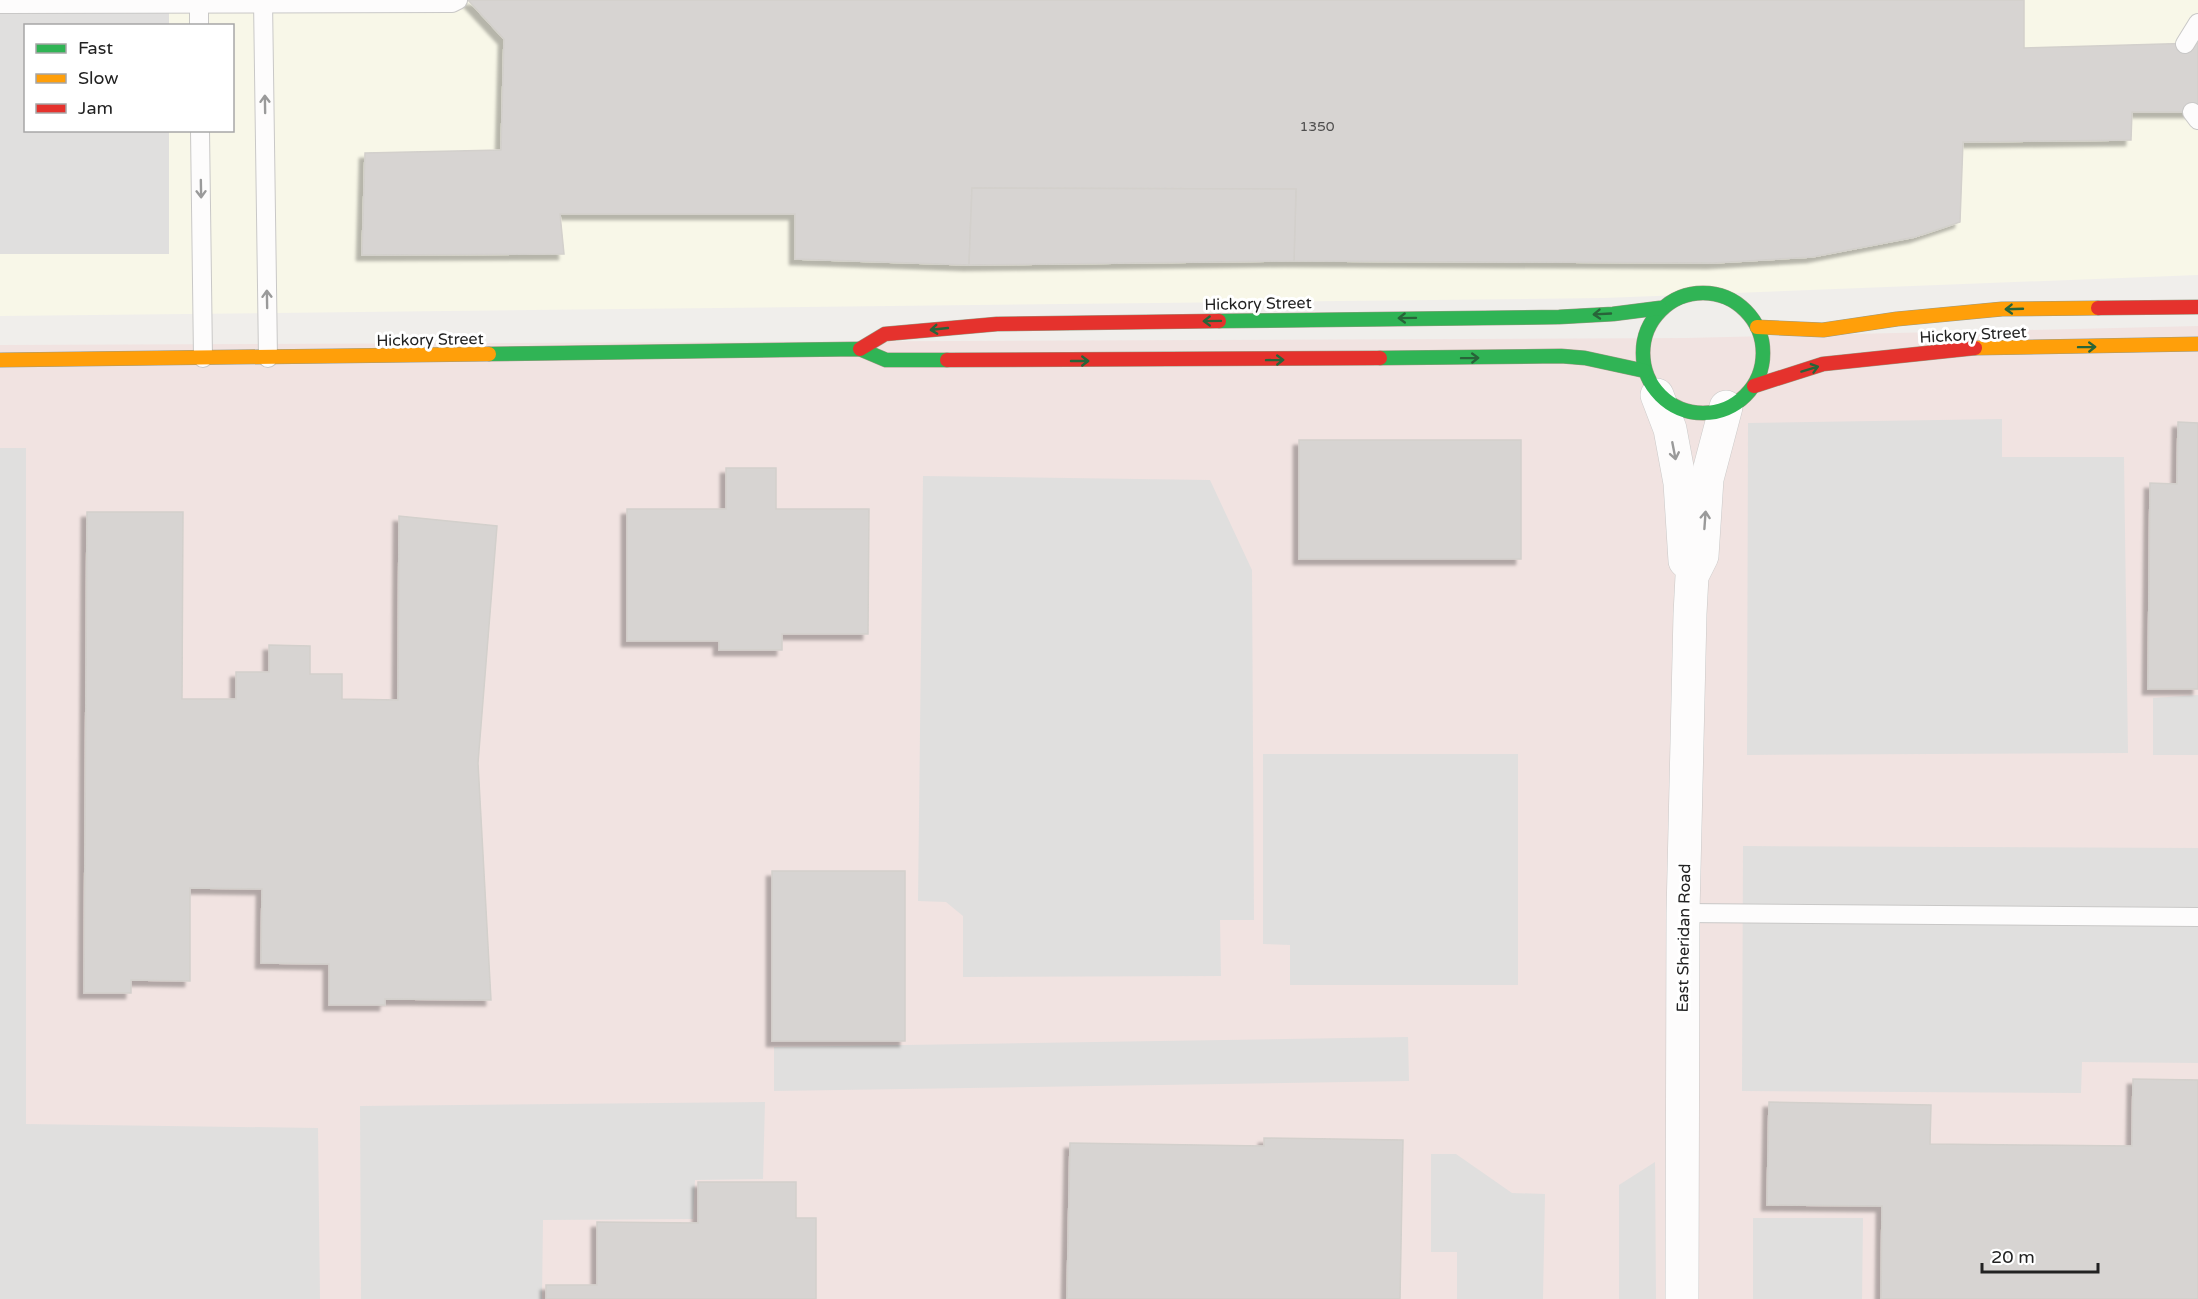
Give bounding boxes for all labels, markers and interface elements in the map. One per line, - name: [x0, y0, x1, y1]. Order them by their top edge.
- legend: [24, 24, 234, 132]
- text: Fast: [78, 37, 113, 59]
- text: Slow: [78, 67, 119, 89]
- one-way arrow: [259, 95, 270, 115]
- text: Jam: [78, 97, 113, 119]
- house number: 1350: [1299, 118, 1335, 135]
- one-way arrow: [195, 178, 207, 198]
- one-way arrow: [262, 290, 273, 310]
- street label: Hickory Street: [1204, 293, 1312, 315]
- one-way arrow: [2004, 303, 2024, 314]
- one-way arrow: [1593, 309, 1613, 320]
- one-way arrow: [1398, 312, 1418, 324]
- one-way arrow: [1203, 315, 1223, 326]
- street label: Hickory Street: [1919, 322, 2027, 348]
- one-way arrow: [929, 324, 949, 335]
- street label: Hickory Street: [376, 329, 484, 351]
- one-way arrow: [2077, 341, 2097, 352]
- one-way arrow: [1460, 352, 1480, 363]
- one-way arrow: [1265, 354, 1285, 366]
- one-way arrow: [1070, 355, 1090, 367]
- one-way arrow: [1800, 363, 1819, 374]
- one-way arrow: [1669, 441, 1680, 460]
- one-way arrow: [1699, 511, 1710, 531]
- street label: East Sheridan Road: [1673, 863, 1695, 1013]
- scale bar: [1982, 1236, 2098, 1274]
- text: 20 m: [1991, 1246, 2035, 1268]

